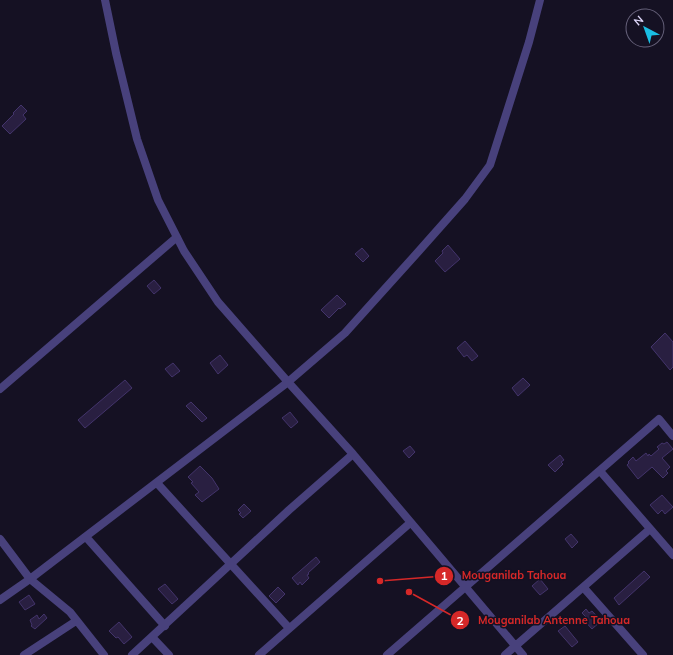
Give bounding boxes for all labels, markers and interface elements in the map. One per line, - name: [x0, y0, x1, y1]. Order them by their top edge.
- north arrow: [625, 8, 665, 48]
- text: N: [631, 12, 646, 28]
- callout: Mouganilab Tahoua: [434, 564, 574, 587]
- text: 1: [440, 568, 448, 583]
- text: Mouganilab Tahoua: [462, 568, 566, 582]
- callout: Mouganilab Antenne Tahoua: [450, 609, 638, 632]
- text: 2: [456, 613, 464, 628]
- text: Mouganilab Antenne Tahoua: [478, 613, 630, 627]

